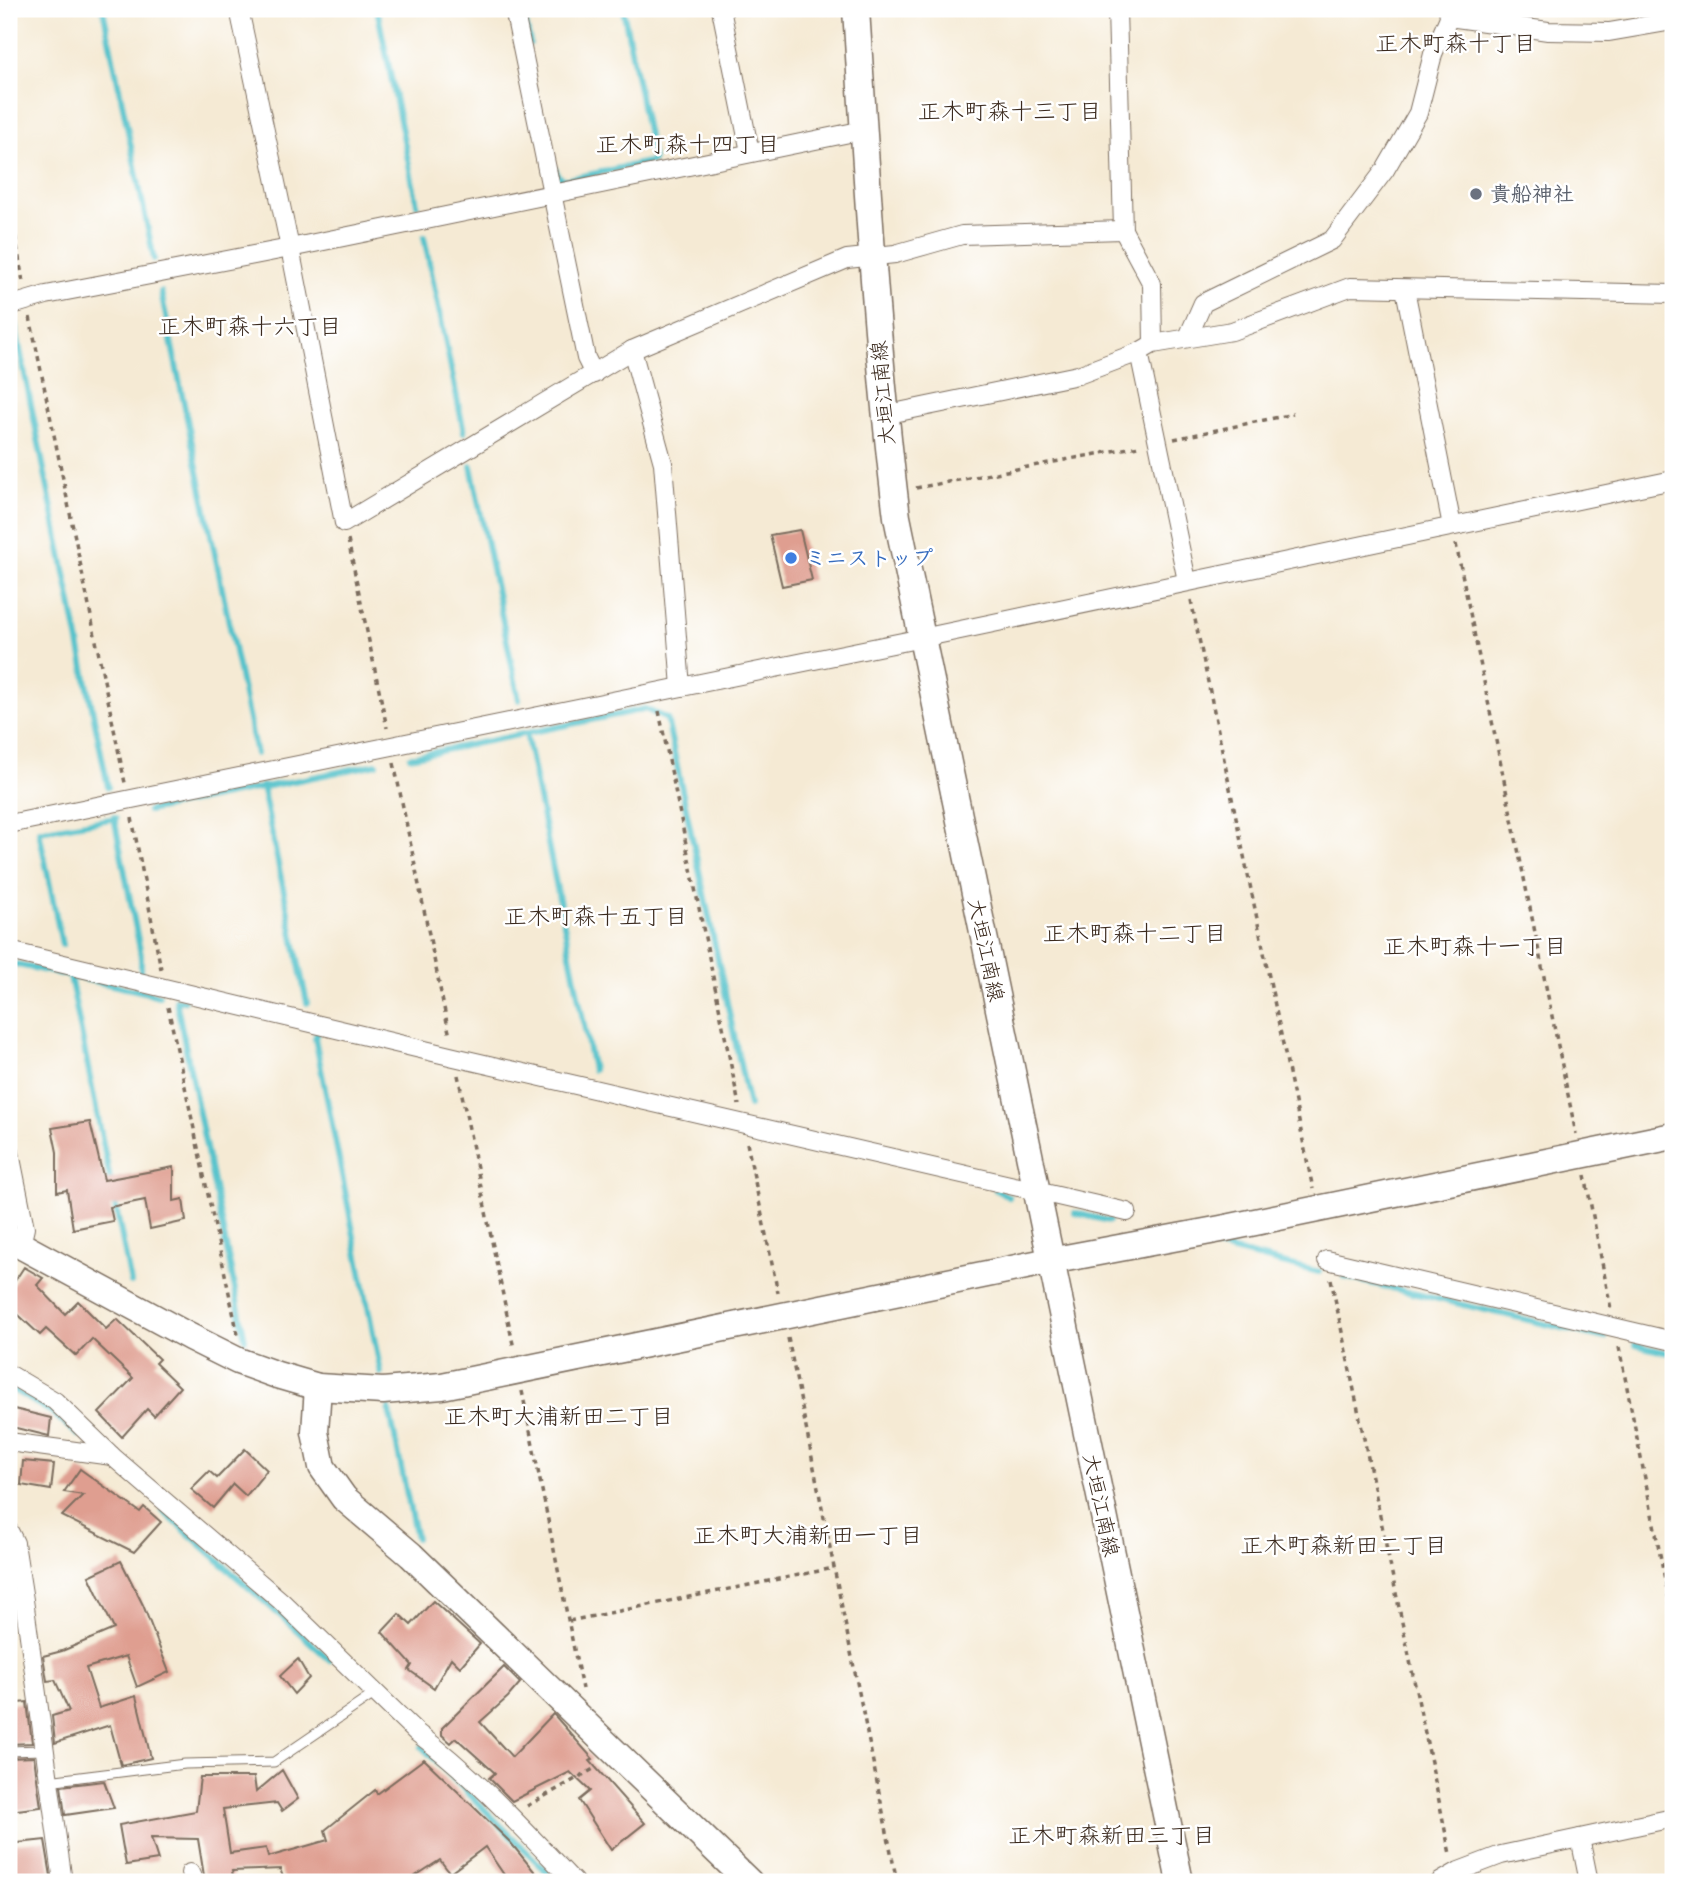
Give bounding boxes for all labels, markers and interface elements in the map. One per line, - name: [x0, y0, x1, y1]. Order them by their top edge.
- district label: 正木町森十丁目: [1376, 30, 1537, 57]
- district label: 正木町森十三丁目: [918, 98, 1102, 125]
- district label: 正木町森十四丁目: [596, 131, 780, 158]
- place label: 貴船神社: [1490, 182, 1574, 206]
- marker: 貴船神社: [1468, 186, 1484, 202]
- district label: 正木町森十六丁目: [158, 313, 342, 340]
- street label: 大垣江南線: [866, 340, 900, 446]
- place label: ミニストップ: [805, 546, 933, 570]
- marker: ミニストップ: [783, 550, 799, 566]
- street label: 大垣江南線: [963, 896, 1009, 1004]
- district label: 正木町森十五丁目: [504, 903, 688, 930]
- district label: 正木町森十二丁目: [1043, 920, 1227, 947]
- district label: 正木町森十一丁目: [1383, 933, 1567, 960]
- district label: 正木町大浦新田二丁目: [444, 1403, 674, 1430]
- street label: 大垣江南線: [1078, 1451, 1124, 1559]
- district label: 正木町大浦新田一丁目: [693, 1522, 923, 1549]
- district label: 正木町森新田二丁目: [1241, 1532, 1448, 1559]
- district label: 正木町森新田三丁目: [1009, 1822, 1216, 1849]

